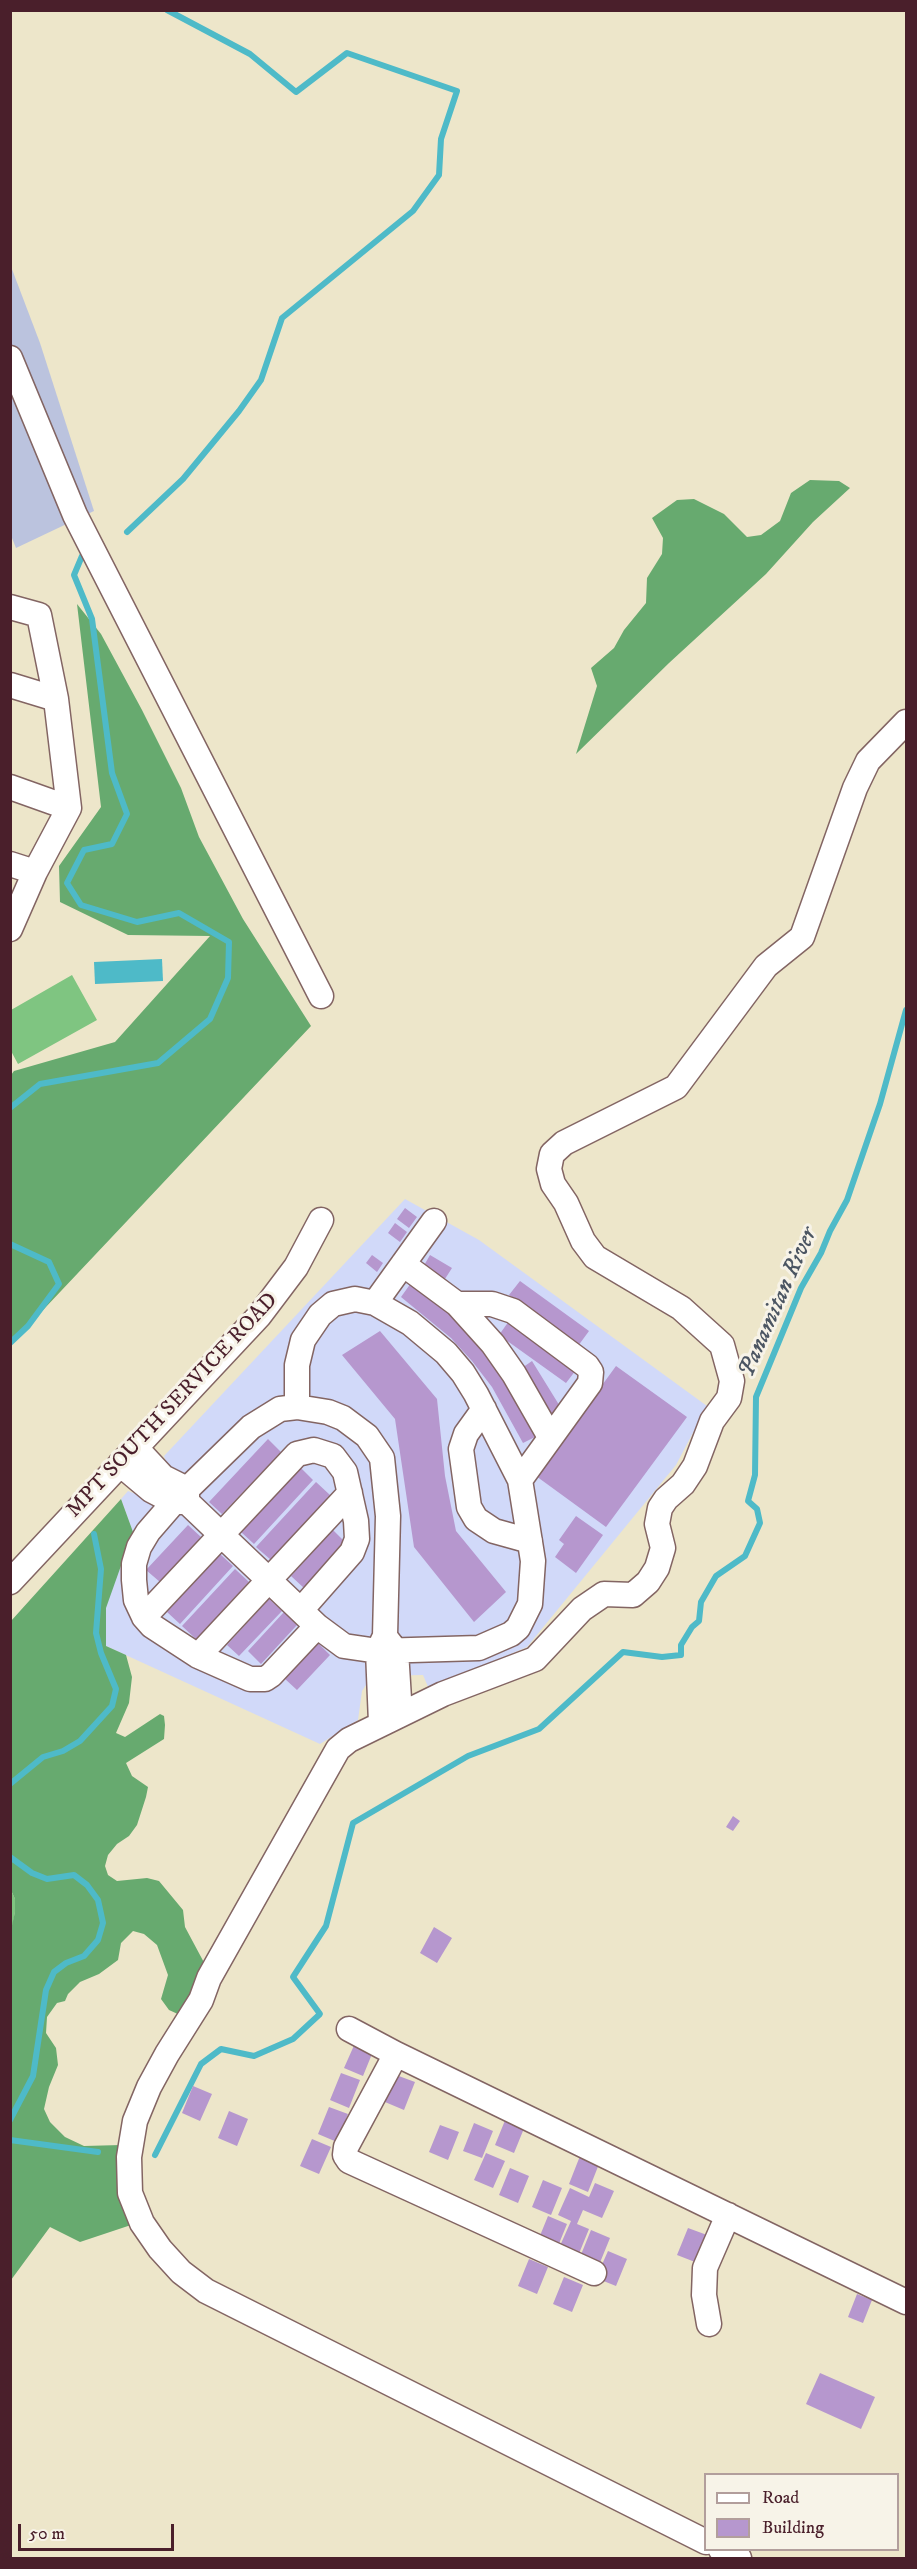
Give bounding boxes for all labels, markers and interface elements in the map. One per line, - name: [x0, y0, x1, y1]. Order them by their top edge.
- water label: Panamitan River: [733, 1224, 825, 1382]
- street label: MPT SOUTH SERVICE ROAD: [62, 1288, 284, 1524]
- legend: [704, 2473, 899, 2551]
- text: Road: [762, 2487, 799, 2509]
- scale bar: [21, 2512, 177, 2550]
- text: Building: [762, 2517, 824, 2539]
- text: 50 m: [29, 2523, 65, 2545]

